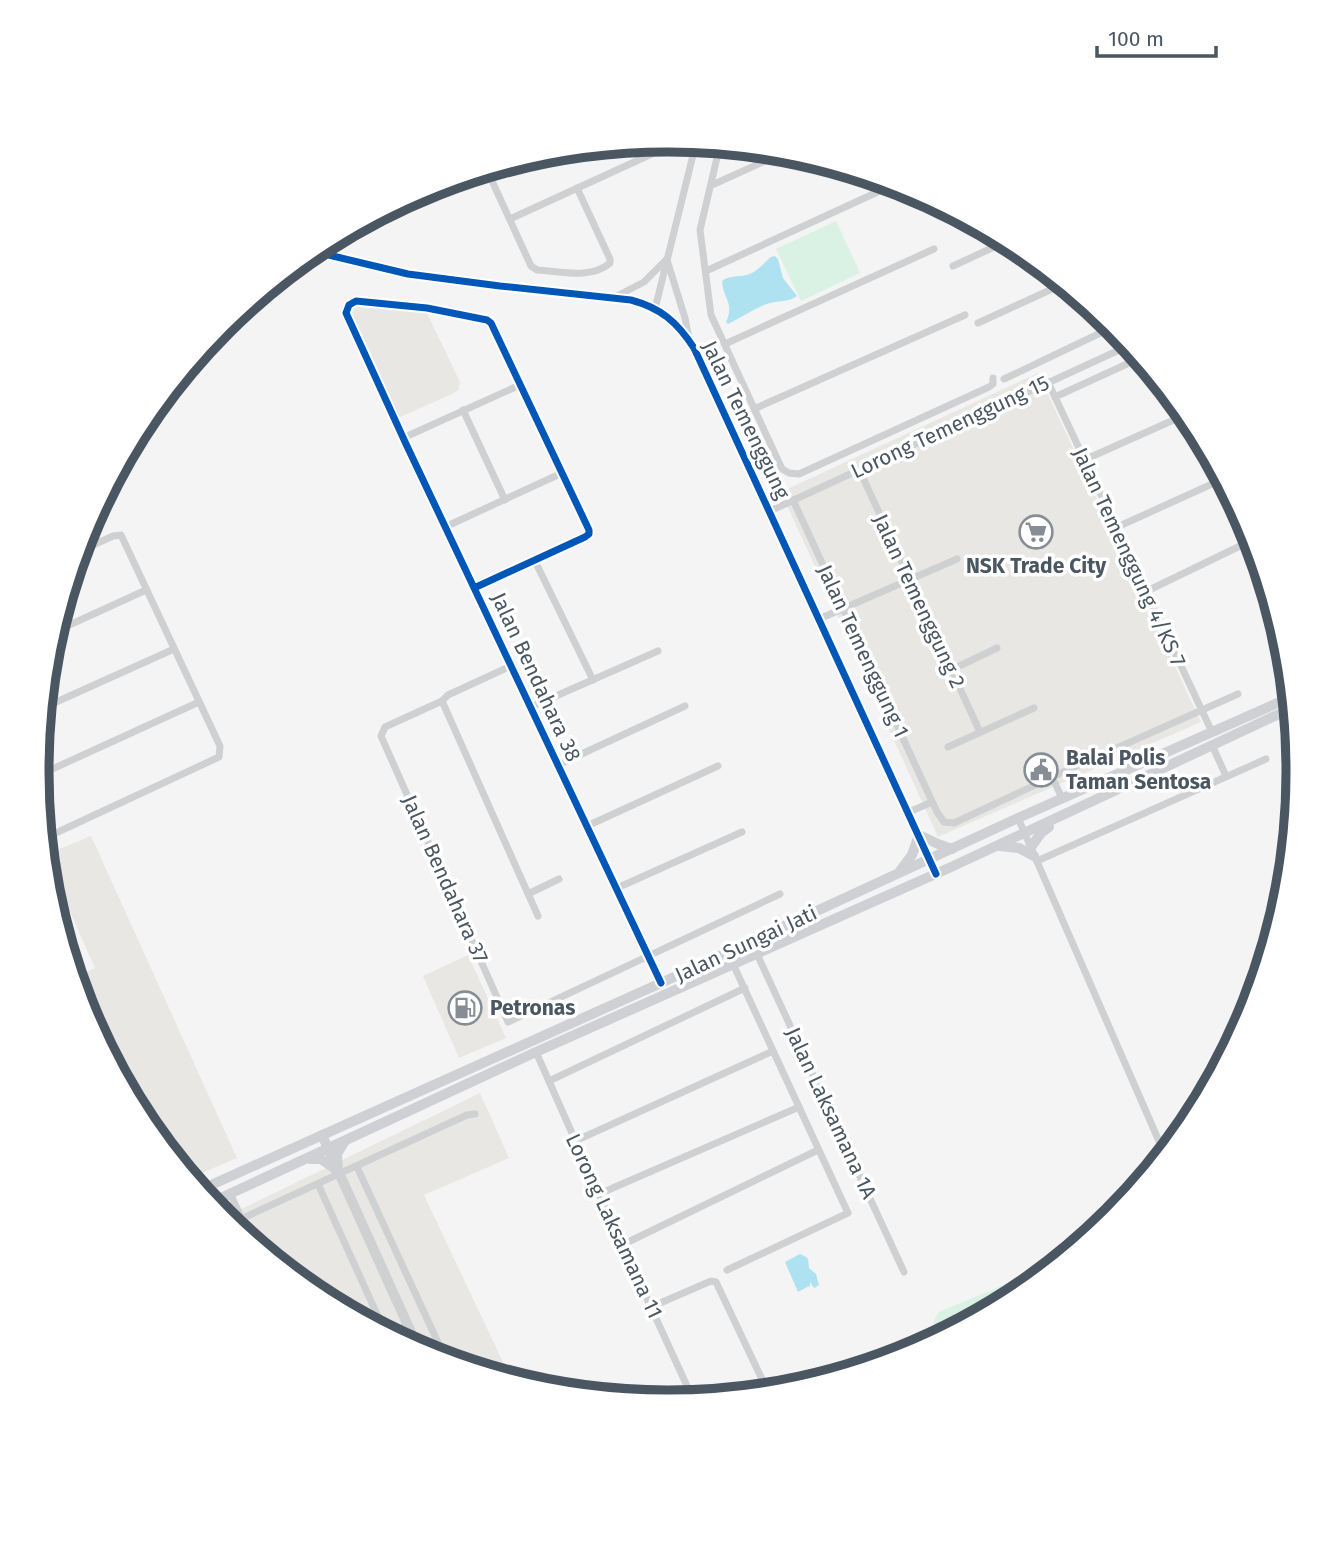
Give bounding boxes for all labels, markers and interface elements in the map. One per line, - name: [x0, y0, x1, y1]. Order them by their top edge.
- scale bar: [1097, 14, 1216, 58]
- text: 100 m: [1108, 26, 1164, 52]
- street label: Jalan Temenggung: [696, 337, 796, 503]
- street label: Lorong Temenggung 15: [847, 370, 1053, 484]
- street label: Jalan Temenggung 4/KS 7: [1067, 443, 1191, 671]
- street label: Jalan Temenggung 2: [867, 510, 971, 692]
- supermarket icon: NSK Trade City: [1017, 513, 1055, 551]
- place label: NSK Trade City: [966, 553, 1106, 579]
- street label: Jalan Temenggung 1: [812, 560, 914, 742]
- street label: Jalan Bendahara 38: [485, 588, 587, 766]
- place label: Balai Polis Taman Sentosa: [1066, 745, 1211, 795]
- public building icon: Balai Polis Taman Sentosa: [1022, 751, 1060, 789]
- street label: Jalan Bendahara 37: [396, 791, 494, 967]
- street label: Jalan Sungai Jati: [671, 900, 821, 988]
- fuel station icon: Petronas: [446, 989, 484, 1027]
- place label: Petronas: [490, 995, 575, 1021]
- street label: Jalan Laksamana 1A: [780, 1023, 882, 1203]
- street label: Lorong Laksamana 11: [560, 1130, 668, 1322]

